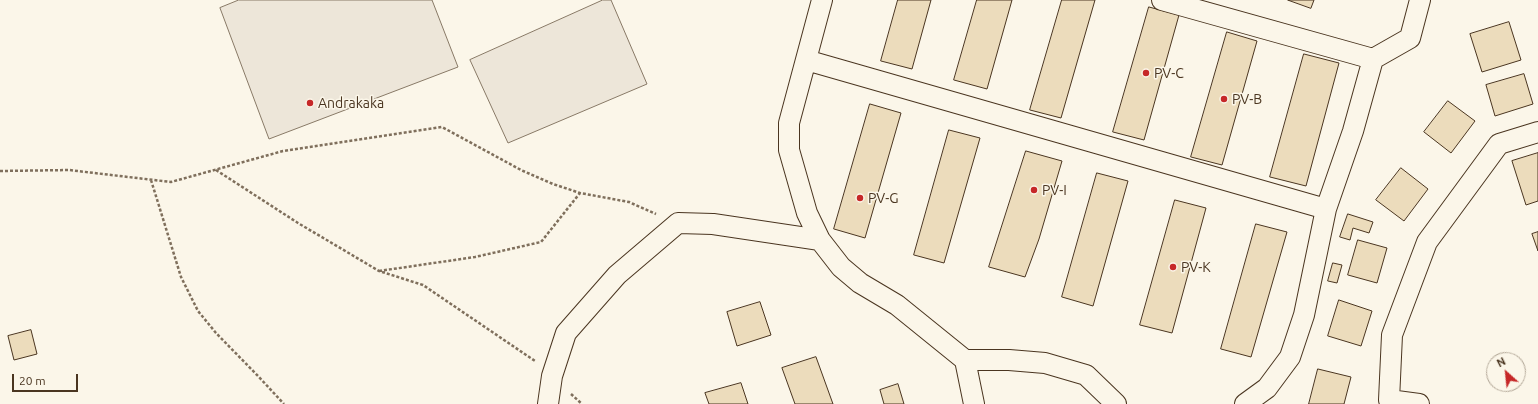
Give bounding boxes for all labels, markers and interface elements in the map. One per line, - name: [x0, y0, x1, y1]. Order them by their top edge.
- place label: PV-C: [1154, 65, 1184, 81]
- marker: PV-C: [1141, 68, 1151, 78]
- place label: PV-B: [1232, 91, 1262, 107]
- marker: PV-B: [1219, 94, 1229, 104]
- place label: Andrakaka: [318, 95, 384, 111]
- marker: Andrakaka: [305, 98, 315, 108]
- place label: PV-I: [1042, 182, 1067, 198]
- marker: PV-I: [1029, 185, 1039, 195]
- place label: PV-G: [868, 190, 899, 206]
- marker: PV-G: [855, 193, 865, 203]
- place label: PV-K: [1181, 259, 1211, 275]
- marker: PV-K: [1168, 262, 1178, 272]
- north arrow: [1486, 352, 1526, 392]
- text: N: [1495, 355, 1507, 369]
- scale bar: [14, 366, 80, 392]
- text: 20 m: [19, 374, 46, 387]

